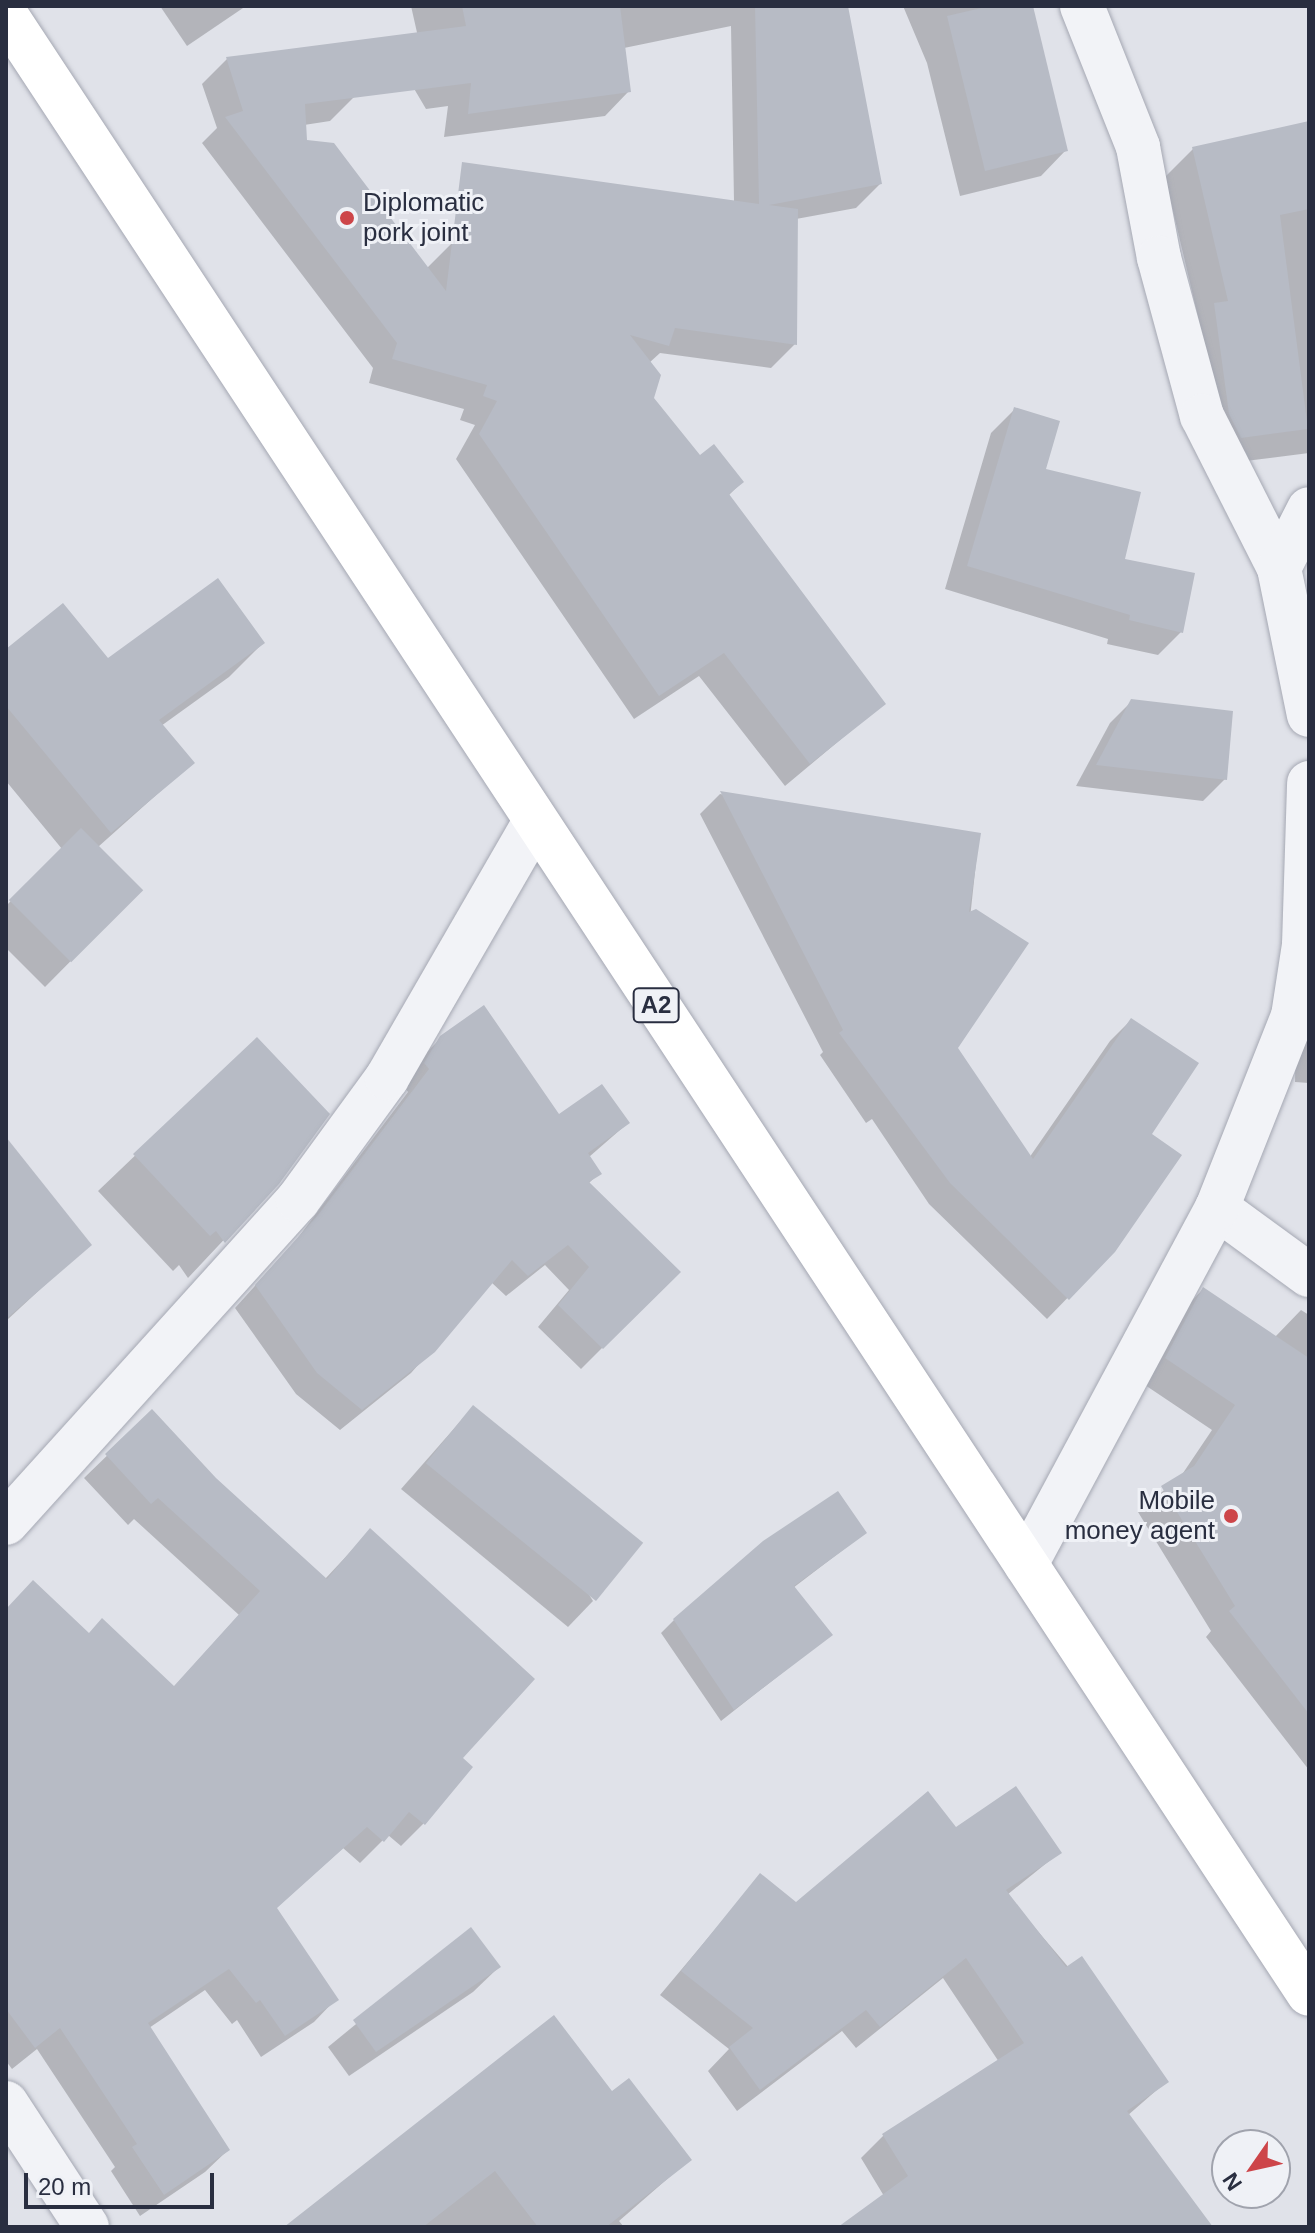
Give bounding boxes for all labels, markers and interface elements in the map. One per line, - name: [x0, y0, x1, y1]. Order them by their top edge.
- place label: Diplomatic pork joint: [363, 187, 484, 248]
- marker: Diplomatic pork joint: [338, 209, 356, 227]
- road number: A2: [632, 985, 680, 1025]
- place label: Mobile money agent: [1065, 1485, 1215, 1546]
- marker: Mobile money agent: [1222, 1507, 1240, 1525]
- north arrow: [1211, 2129, 1291, 2209]
- scale bar: [28, 2157, 218, 2207]
- text: N: [1218, 2168, 1247, 2195]
- text: 20 m: [38, 2173, 91, 2200]

